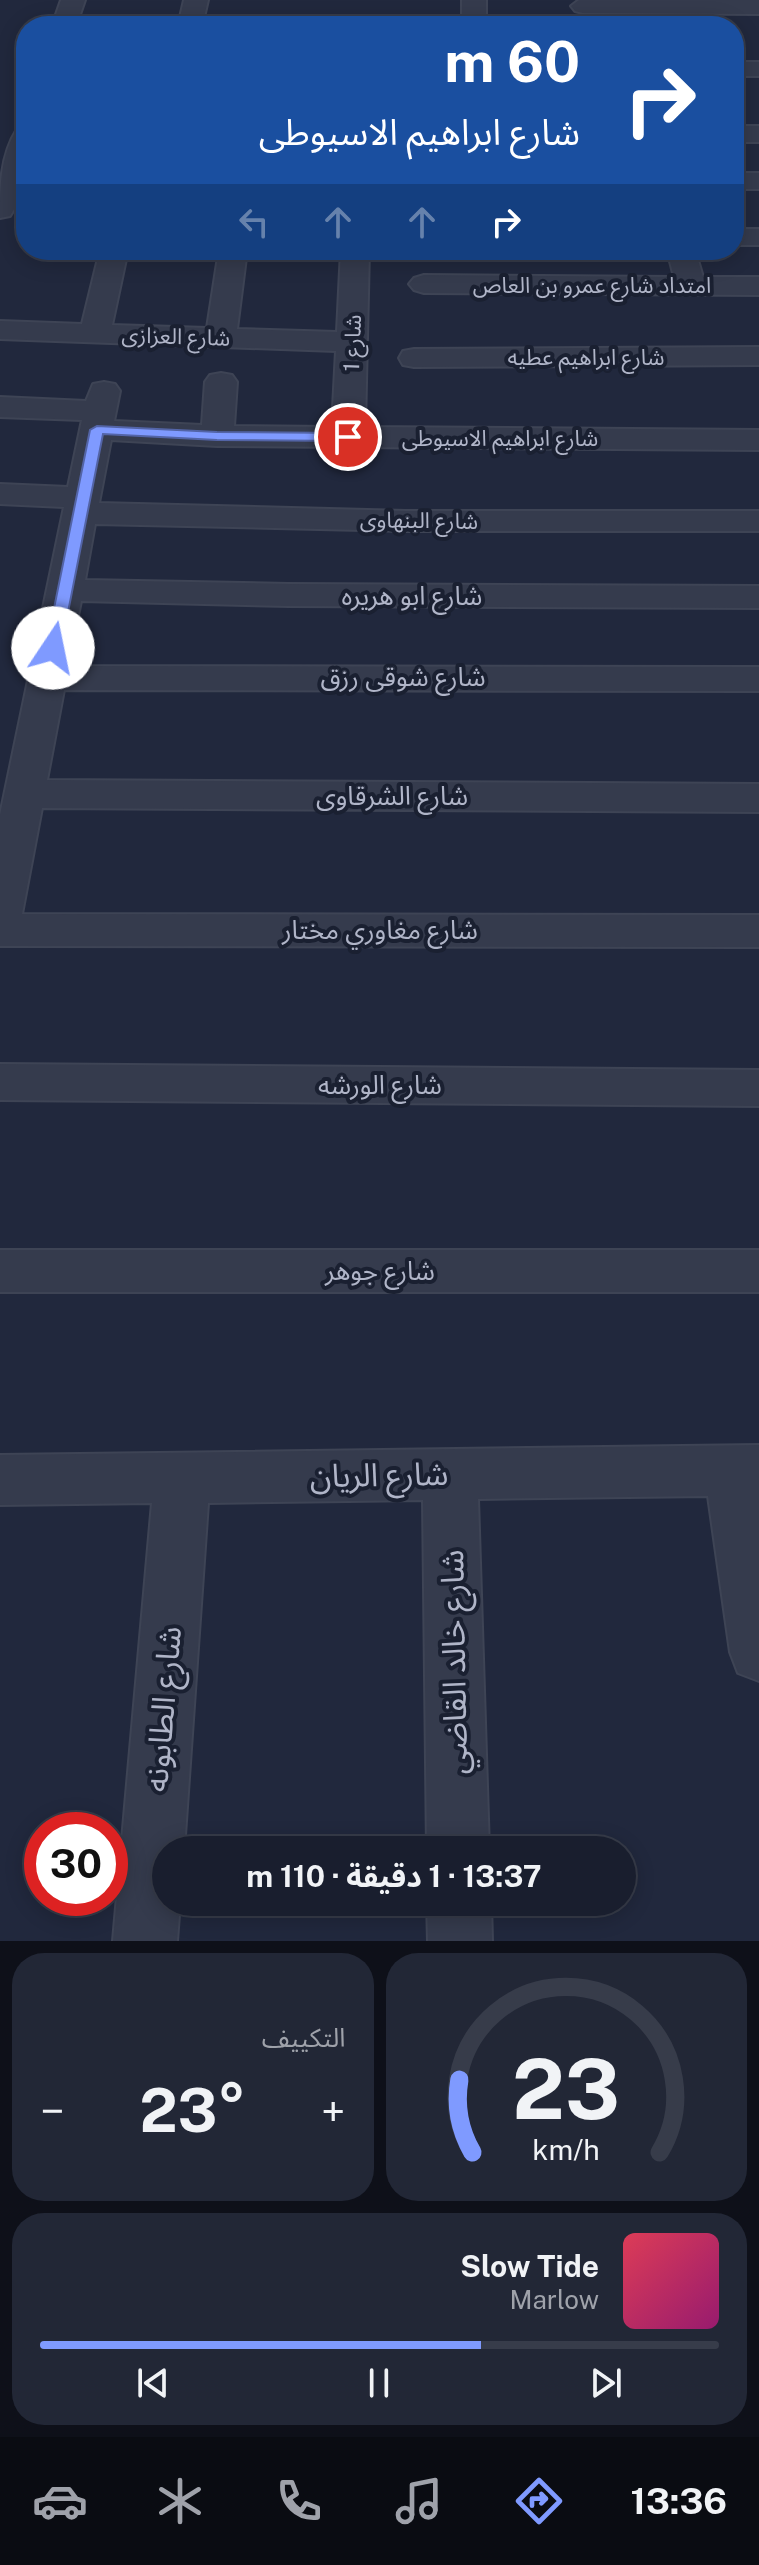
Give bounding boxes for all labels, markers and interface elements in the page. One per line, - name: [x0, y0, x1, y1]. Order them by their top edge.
- text: 60 m: [444, 29, 580, 95]
- icon: right: [608, 48, 712, 152]
- text: شارع ابراهيم الاسيوطى: [259, 111, 580, 153]
- icon: left: [232, 200, 276, 244]
- icon: ahead: [316, 200, 360, 244]
- icon: ahead: [400, 200, 444, 244]
- icon: right: [484, 200, 528, 244]
- street label: امتداد شارع عمرو بن العاص: [473, 272, 711, 302]
- street label: شارع 1: [338, 314, 370, 372]
- street label: شارع العزازى: [121, 321, 231, 355]
- street label: شارع ابراهيم عطيه: [508, 344, 664, 374]
- pin: [314, 403, 382, 471]
- icon: arrive: [326, 415, 370, 459]
- street label: شارع ابراهيم الاسيوطى: [402, 425, 598, 455]
- street label: شارع البنهاوى: [360, 506, 478, 538]
- street label: شارع ابو هريره: [342, 580, 482, 615]
- position arrow: [11, 606, 95, 690]
- street label: شارع شوقى رزق: [320, 661, 486, 696]
- street label: شارع الشرقاوى: [316, 780, 468, 815]
- street label: شارع مغاوري مختار: [281, 914, 478, 950]
- street label: شارع الورشه: [318, 1069, 442, 1104]
- street label: شارع جوهر: [324, 1255, 435, 1290]
- street label: شارع الريان: [309, 1455, 449, 1500]
- street label: شارع خالد القاضي: [433, 1549, 480, 1775]
- street label: شارع الطابونه: [137, 1625, 194, 1794]
- speed limit sign: 30: [24, 1812, 128, 1916]
- text: 13:37 · 1 دقيقة · 110 m: [246, 1858, 542, 1894]
- text: التكييف: [262, 2022, 346, 2053]
- text: 23: [512, 2040, 620, 2138]
- text: 23°: [140, 2075, 246, 2146]
- text: −: [40, 2085, 64, 2137]
- text: +: [321, 2085, 345, 2137]
- text: km/h: [533, 2133, 600, 2166]
- text: Slow Tide: [460, 2248, 599, 2284]
- text: Marlow: [509, 2284, 599, 2315]
- icon: previous: [131, 2361, 175, 2405]
- icon: pause: [357, 2361, 401, 2405]
- icon: next: [584, 2361, 628, 2405]
- icon: car: [32, 2473, 88, 2529]
- icon: climate: [152, 2473, 208, 2529]
- icon: phone: [271, 2473, 327, 2529]
- icon: music: [391, 2473, 447, 2529]
- icon: directions: [511, 2473, 567, 2529]
- text: 13:36: [630, 2480, 727, 2522]

